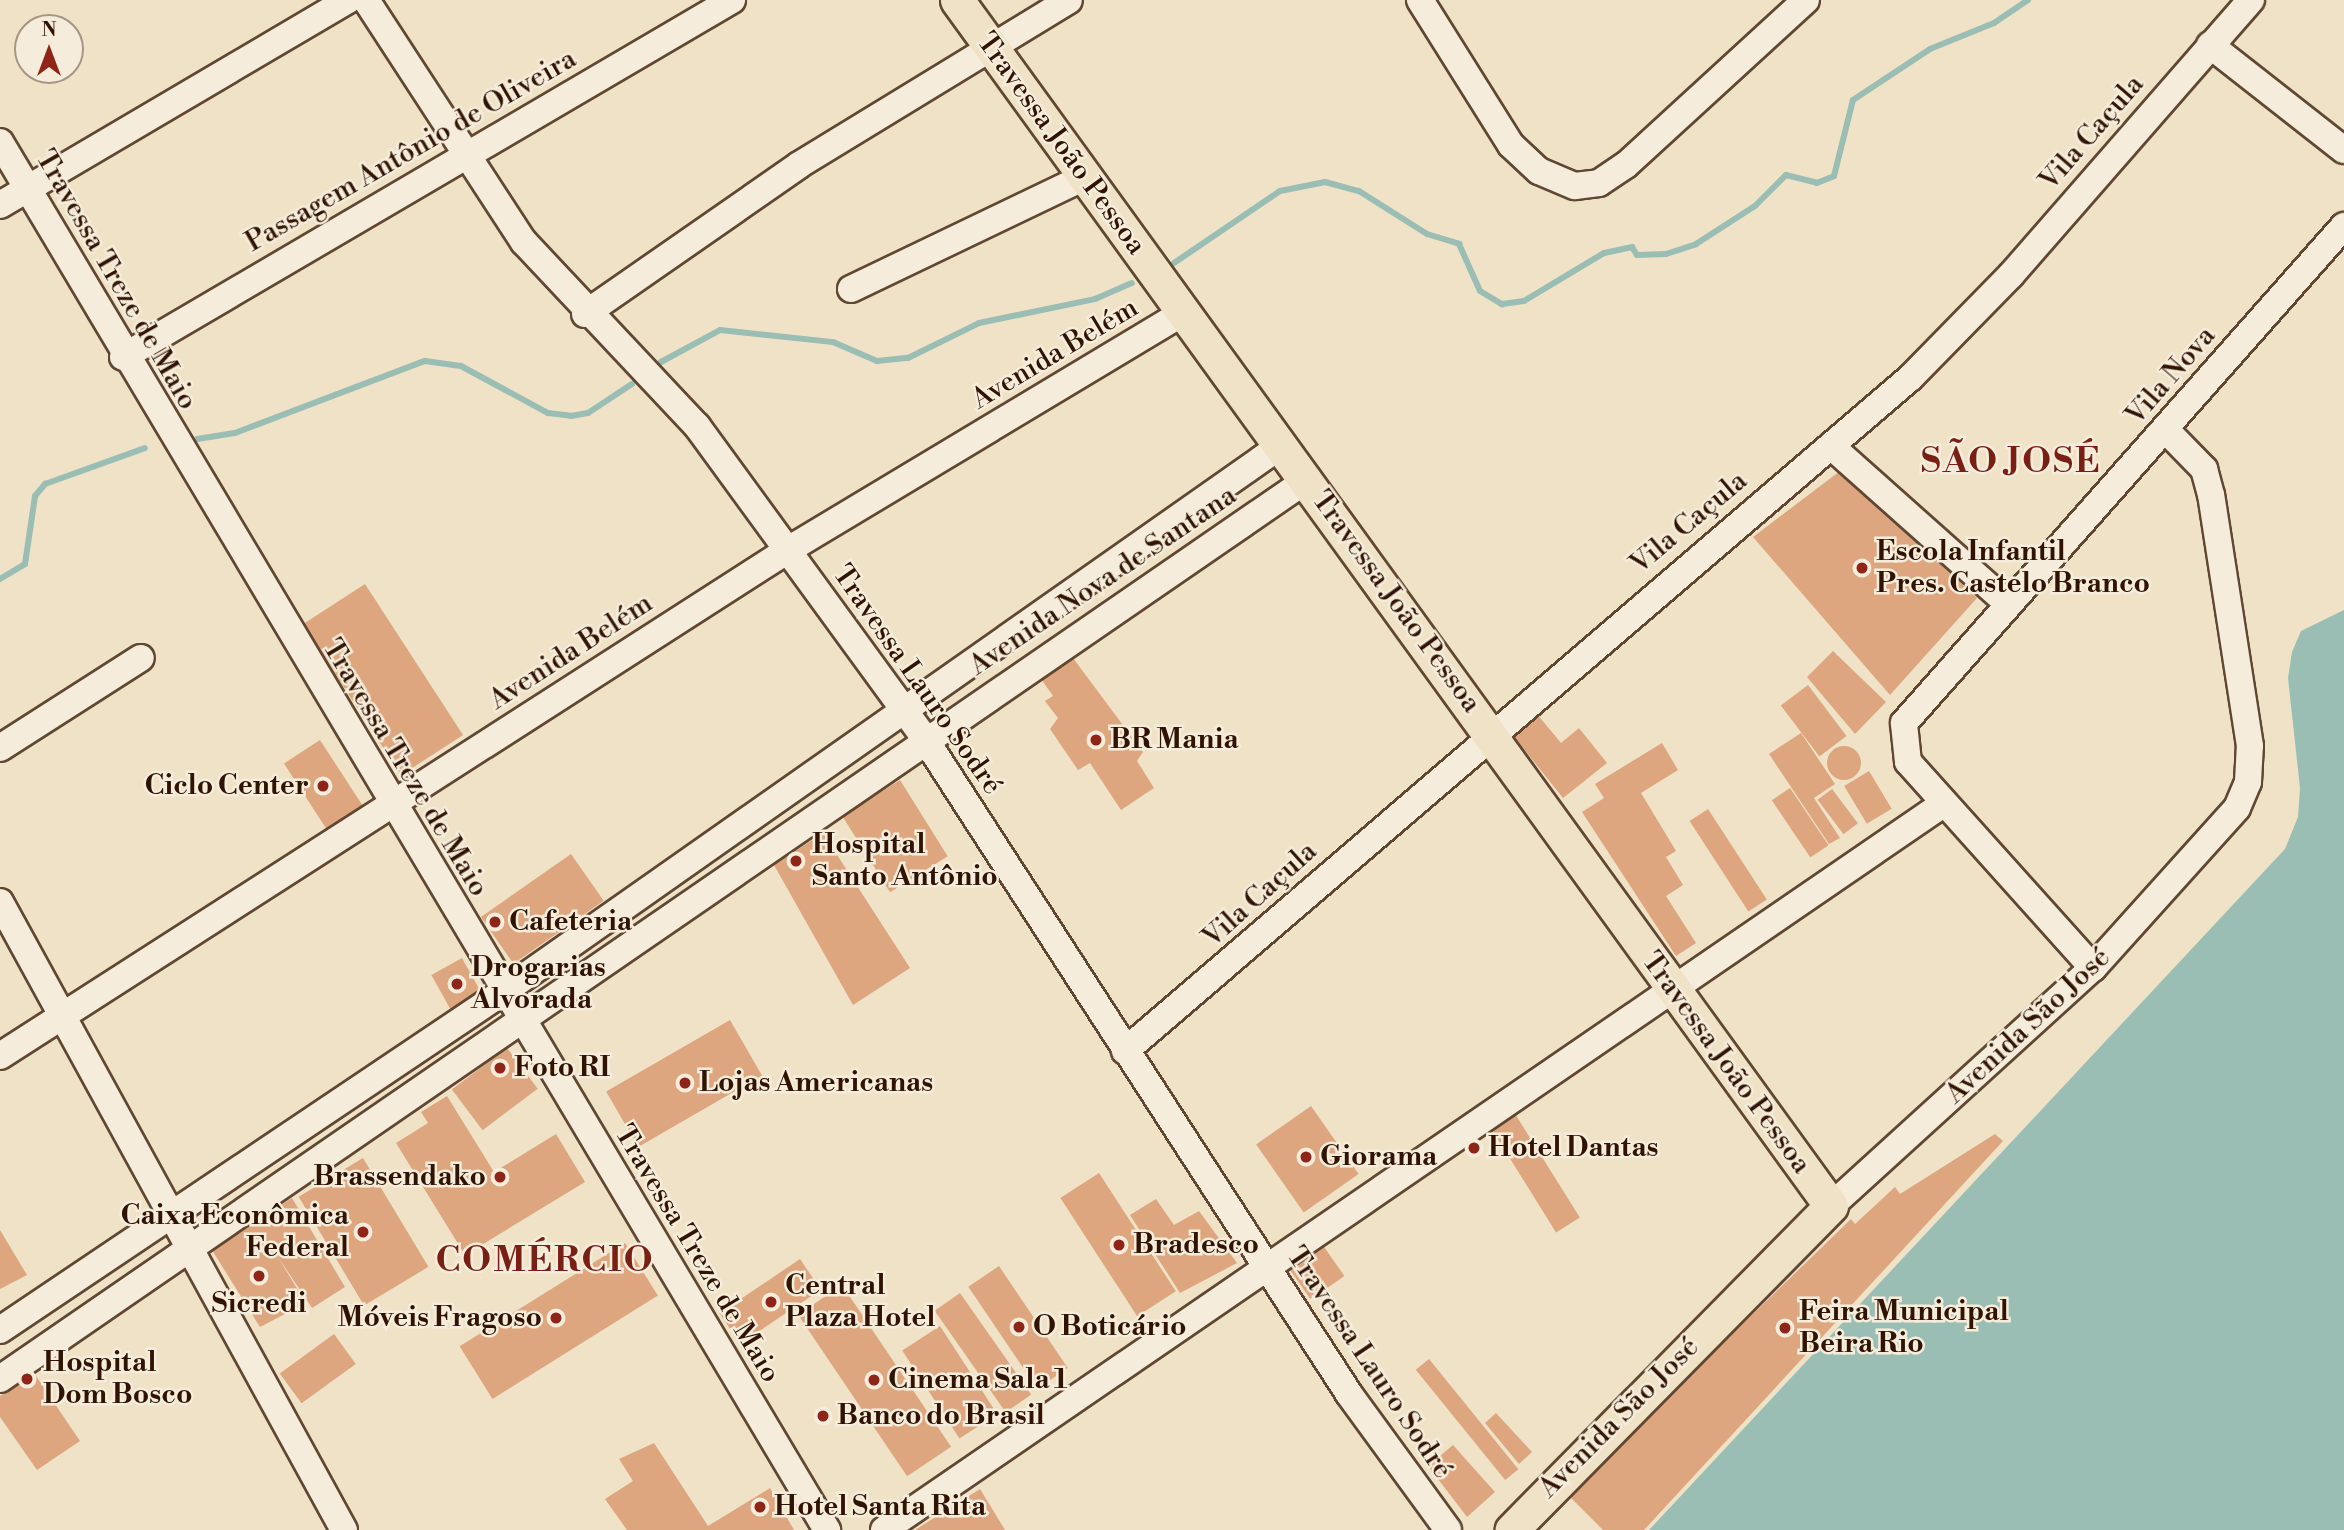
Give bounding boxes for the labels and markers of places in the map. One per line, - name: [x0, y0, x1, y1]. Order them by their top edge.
- place label: Escola Infantil Pres. Castelo Branco: [1876, 535, 2150, 601]
- marker: Escola Infantil Pres. Castelo Branco: [1854, 560, 1870, 576]
- place label: BR Mania: [1110, 723, 1239, 757]
- marker: BR Mania: [1088, 732, 1104, 748]
- place label: Ciclo Center: [144, 769, 309, 803]
- marker: Ciclo Center: [315, 778, 331, 794]
- place label: Hospital Santo Antônio: [812, 828, 998, 894]
- marker: Hospital Santo Antônio: [786, 851, 806, 871]
- place label: Cafeteria: [509, 905, 632, 939]
- marker: Cafeteria: [487, 914, 503, 930]
- place label: Drogarias Alvorada: [471, 951, 606, 1017]
- marker: Drogarias Alvorada: [449, 976, 465, 992]
- place label: Foto RI: [514, 1051, 610, 1085]
- marker: Foto RI: [492, 1060, 508, 1076]
- place label: Lojas Americanas: [699, 1066, 933, 1100]
- marker: Lojas Americanas: [677, 1075, 693, 1091]
- place label: Hotel Dantas: [1488, 1131, 1659, 1165]
- place label: Giorama: [1320, 1140, 1437, 1174]
- marker: Hotel Dantas: [1466, 1140, 1482, 1156]
- marker: Giorama: [1298, 1149, 1314, 1165]
- place label: Brassendako: [313, 1160, 486, 1194]
- marker: Brassendako: [492, 1169, 508, 1185]
- place label: Caixa Econômica Federal: [121, 1199, 349, 1265]
- marker: Caixa Econômica Federal: [355, 1224, 371, 1240]
- place label: Bradesco: [1133, 1228, 1259, 1262]
- marker: Bradesco: [1111, 1237, 1127, 1253]
- marker: Sicredi: [251, 1268, 267, 1284]
- place label: Central Plaza Hotel: [785, 1269, 935, 1335]
- place label: Sicredi: [211, 1287, 307, 1321]
- marker: Central Plaza Hotel: [763, 1294, 779, 1310]
- place label: Feira Municipal Beira Rio: [1799, 1295, 2009, 1361]
- place label: Móveis Fragoso: [338, 1301, 542, 1335]
- marker: Móveis Fragoso: [548, 1310, 564, 1326]
- place label: O Boticário: [1033, 1310, 1186, 1344]
- marker: O Boticário: [1011, 1319, 1027, 1335]
- marker: Feira Municipal Beira Rio: [1777, 1320, 1793, 1336]
- place label: Hospital Dom Bosco: [43, 1346, 192, 1412]
- place label: Cinema Sala 1: [888, 1363, 1068, 1397]
- marker: Hospital Dom Bosco: [17, 1369, 37, 1389]
- marker: Cinema Sala 1: [866, 1372, 882, 1388]
- place label: Banco do Brasil: [837, 1399, 1045, 1433]
- marker: Banco do Brasil: [815, 1408, 831, 1424]
- place label: Hotel Santa Rita: [774, 1490, 986, 1524]
- marker: Hotel Santa Rita: [752, 1499, 768, 1515]

